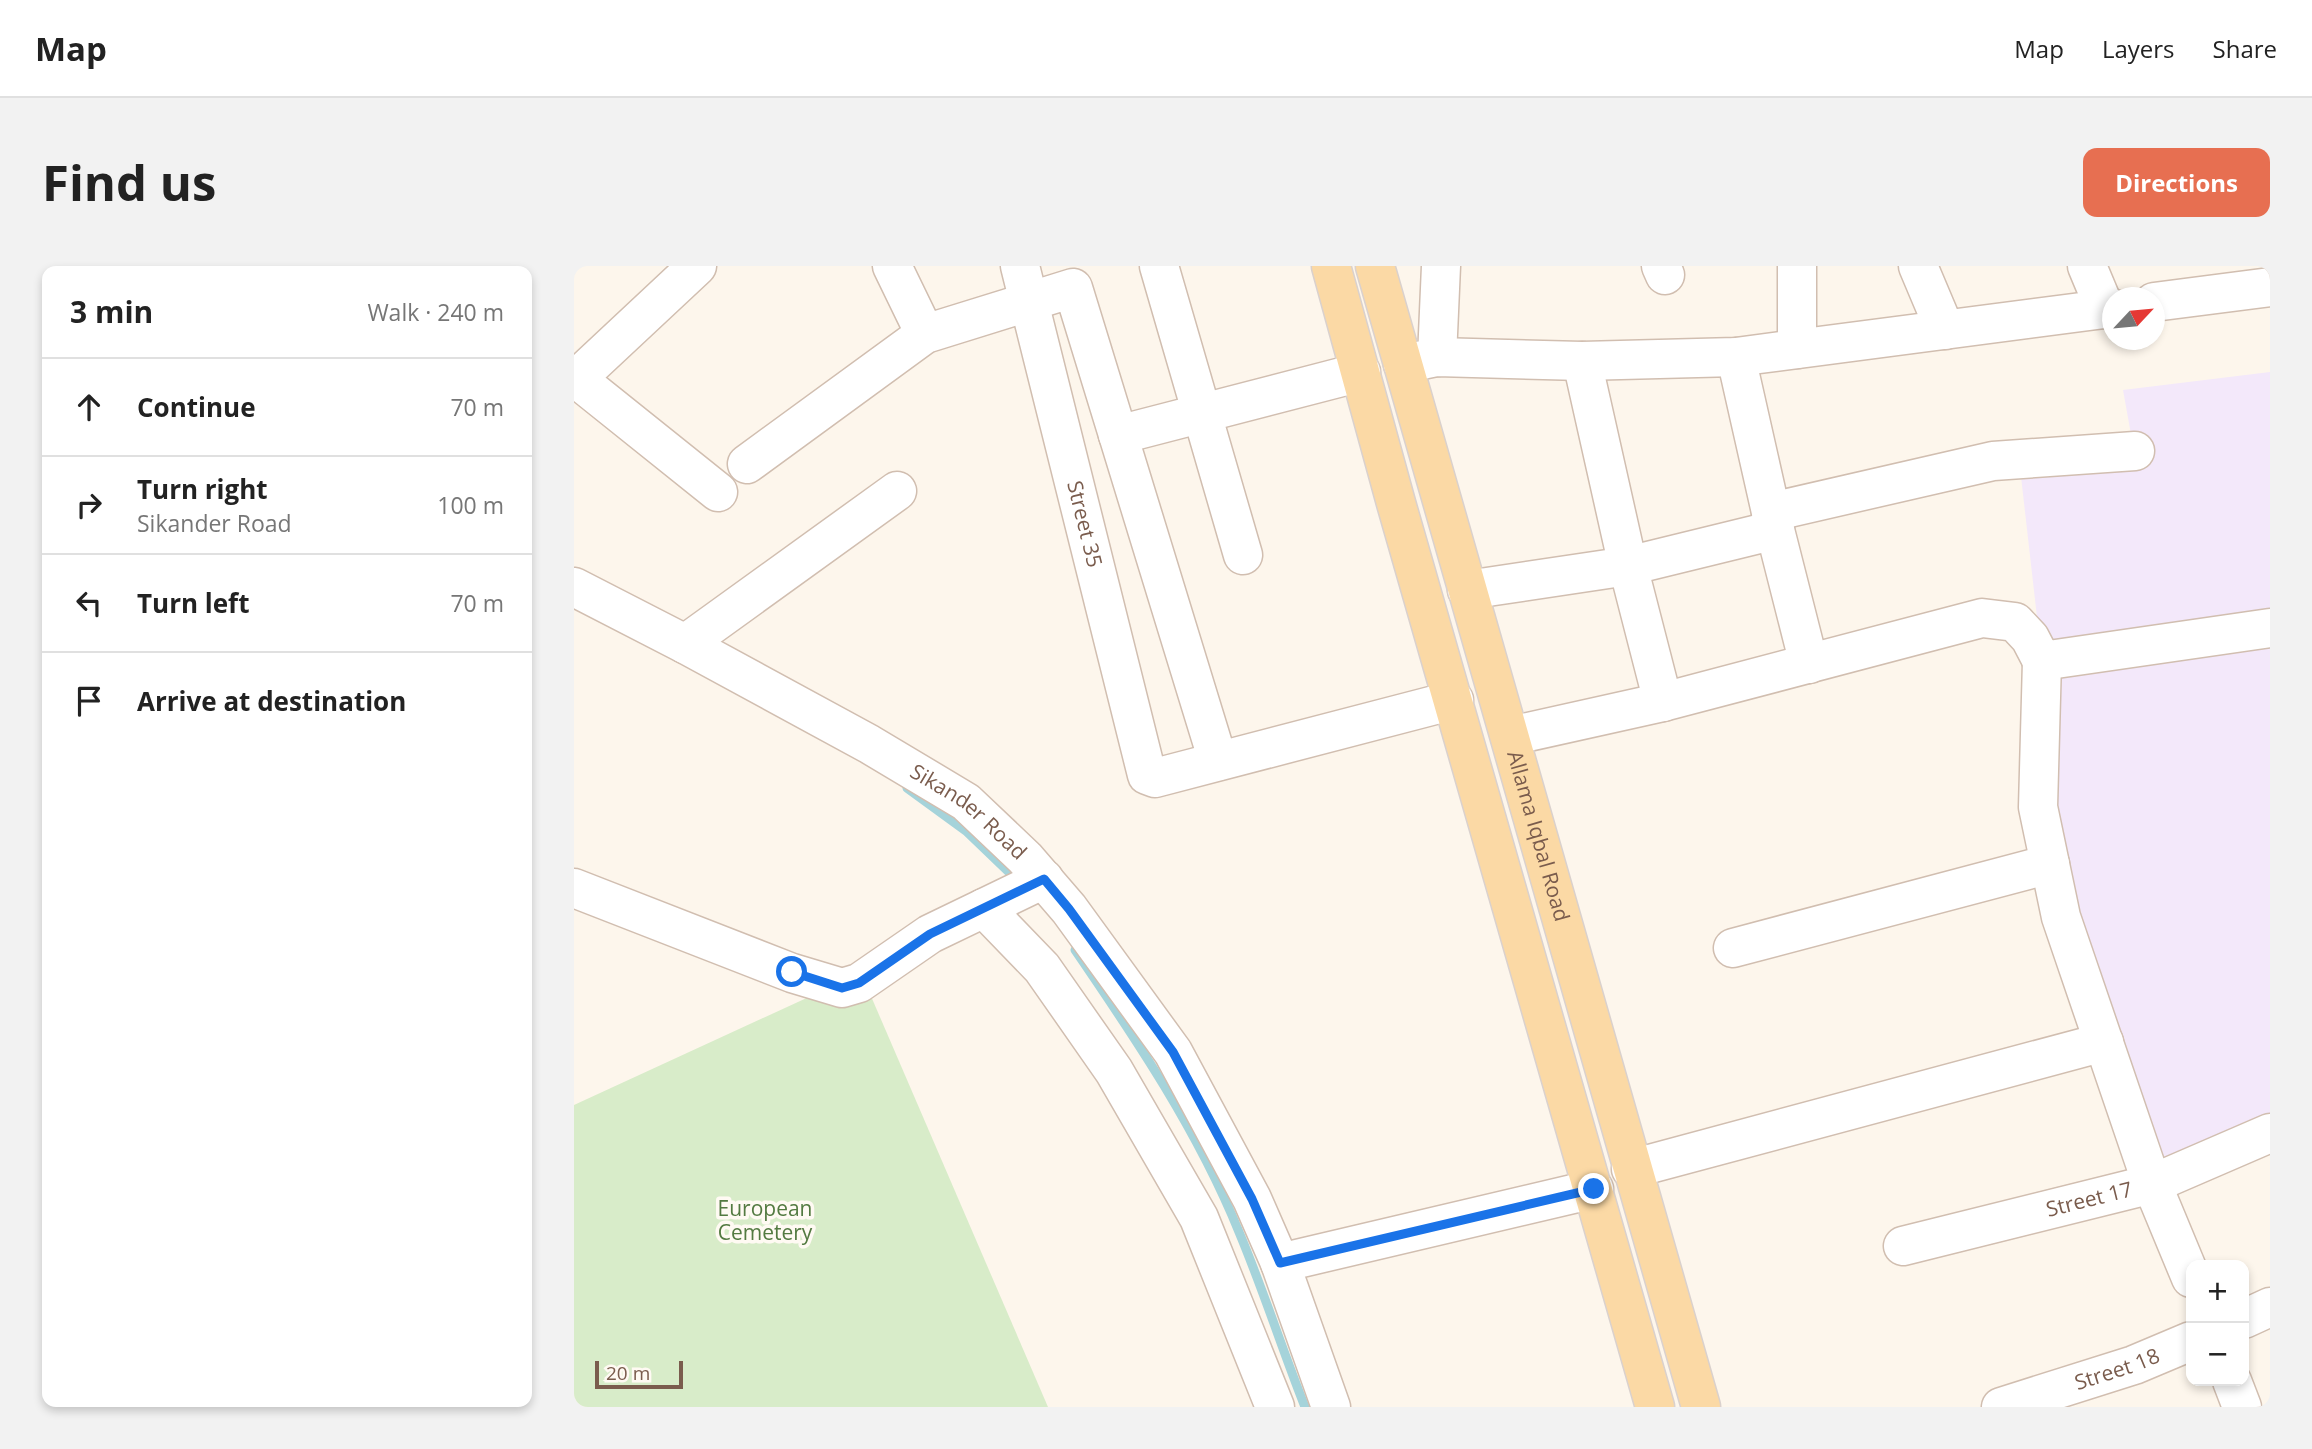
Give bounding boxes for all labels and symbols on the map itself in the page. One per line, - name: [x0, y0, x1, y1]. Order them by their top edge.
- north arrow: [2102, 287, 2165, 350]
- street label: Street 35: [1061, 478, 1110, 570]
- street label: Allama Iqbal Road: [1501, 747, 1577, 925]
- street label: Sikander Road: [905, 757, 1033, 865]
- route start: [776, 956, 807, 987]
- route end: [1578, 1173, 1609, 1204]
- street label: Street 17: [2043, 1174, 2135, 1223]
- park label: European Cemetery: [718, 1194, 813, 1246]
- street label: Street 18: [2071, 1341, 2164, 1396]
- scale bar: [595, 1358, 682, 1390]

